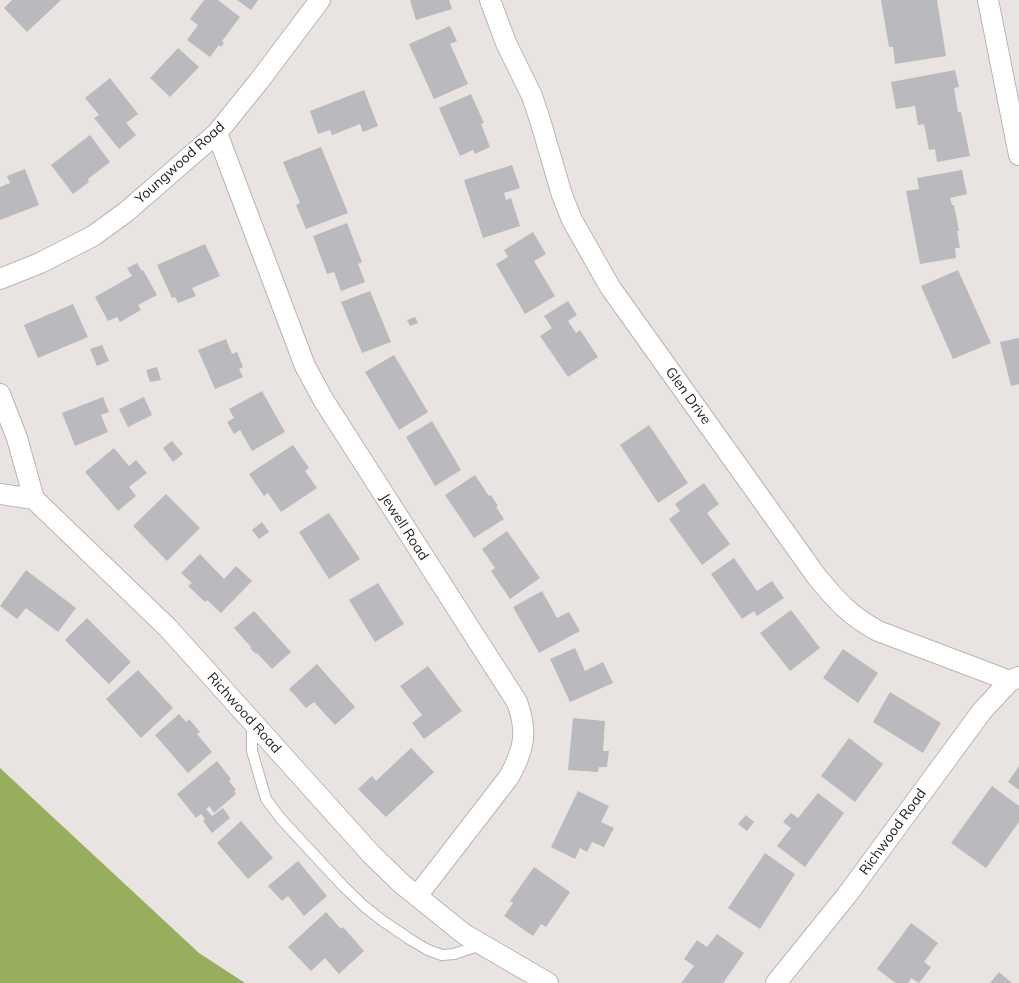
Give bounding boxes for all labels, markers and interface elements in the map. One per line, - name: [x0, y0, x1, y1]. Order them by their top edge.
- street label: Youngwood Road: [132, 118, 228, 208]
- street label: Glen Drive: [662, 364, 714, 428]
- street label: Jewell Road: [376, 490, 432, 564]
- street label: Richwood Road: [203, 669, 285, 757]
- street label: Richwood Road: [856, 786, 930, 878]

